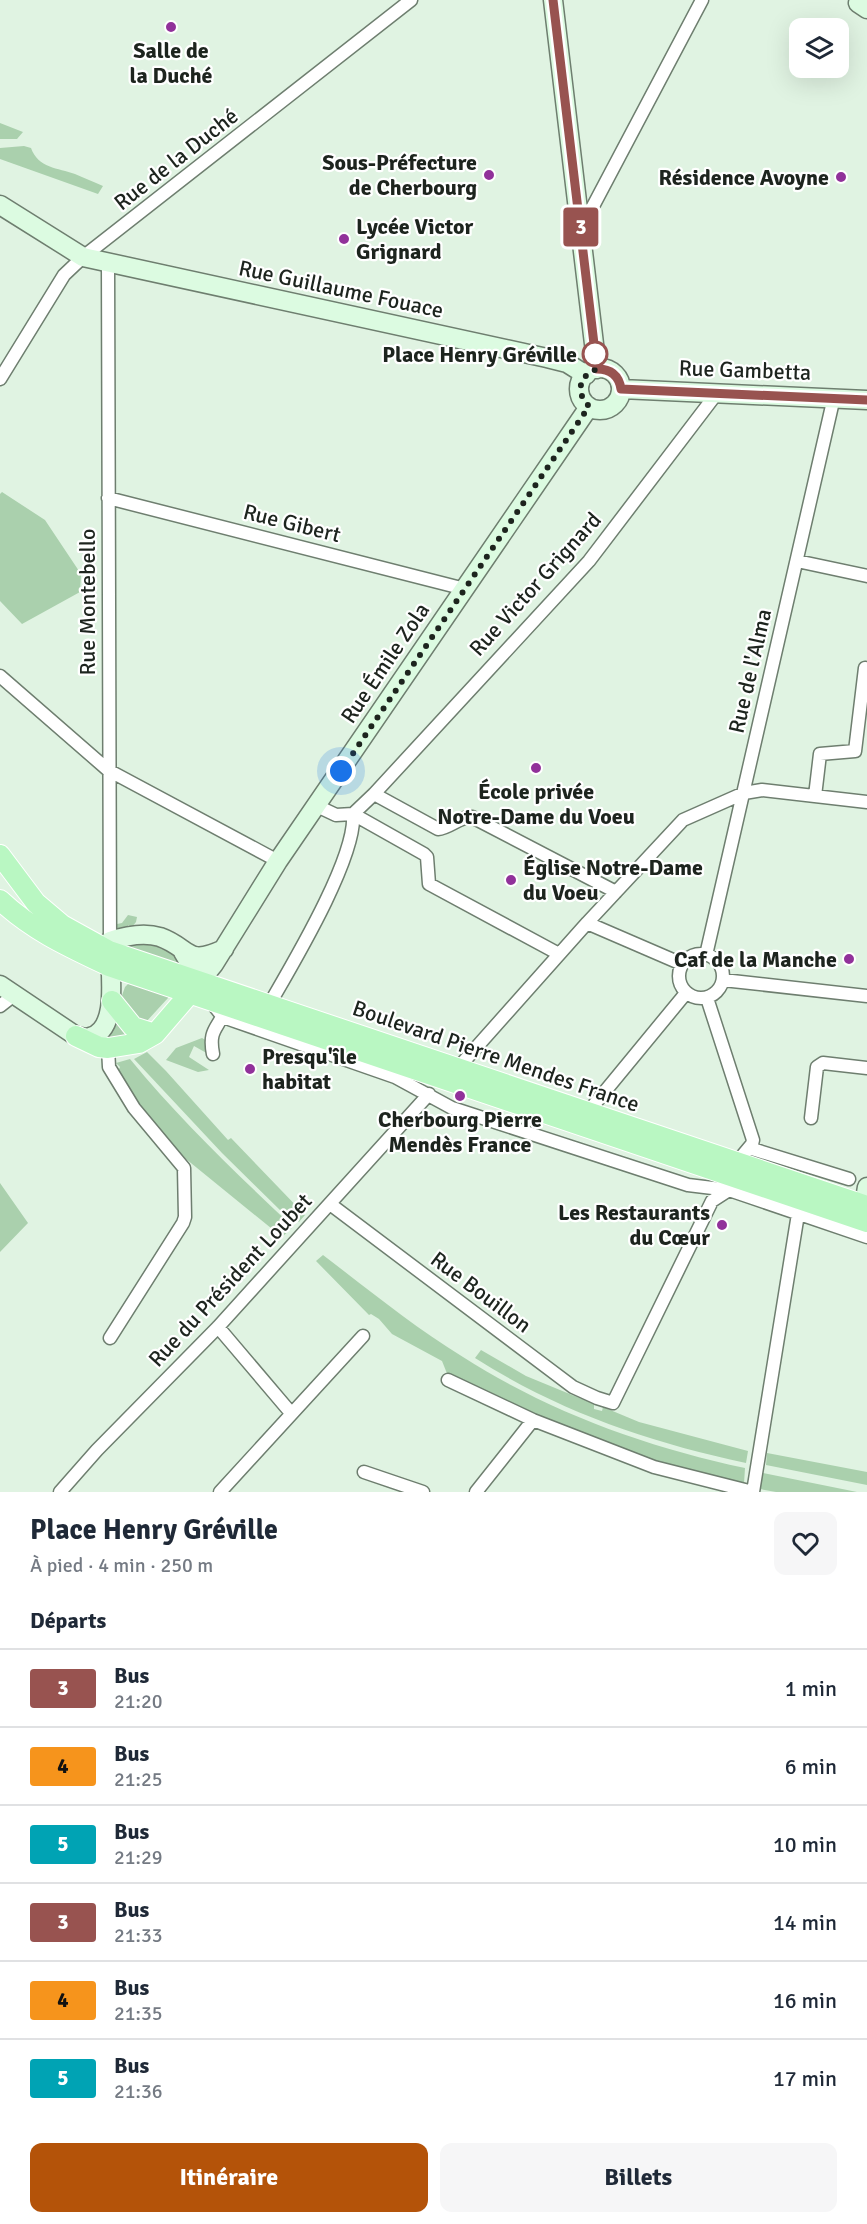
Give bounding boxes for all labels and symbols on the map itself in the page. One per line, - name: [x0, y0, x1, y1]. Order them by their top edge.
- marker: Salle de la Duché: [164, 20, 178, 34]
- place label: Salle de la Duché: [129, 37, 213, 89]
- street label: Rue de la Duché: [109, 102, 243, 216]
- place label: Sous-Préfecture de Cherbourg: [322, 149, 477, 201]
- place label: Résidence Avoyne: [658, 164, 829, 191]
- marker: Sous-Préfecture de Cherbourg: [482, 168, 496, 182]
- marker: Résidence Avoyne: [834, 170, 848, 184]
- line badge: 3: [562, 208, 600, 246]
- place label: Lycée Victor Grignard: [356, 213, 473, 265]
- marker: Lycée Victor Grignard: [337, 232, 351, 246]
- street label: Rue Guillaume Fouace: [236, 254, 446, 324]
- place label: Place Henry Gréville: [382, 341, 577, 368]
- marker: Place Henry Gréville: [582, 341, 608, 367]
- street label: Rue Gambetta: [678, 354, 812, 386]
- street label: Rue Gibert: [240, 498, 344, 548]
- street label: Rue Victor Grignard: [463, 506, 607, 662]
- street label: Rue Montebello: [74, 529, 101, 675]
- street label: Rue Émile Zola: [335, 598, 435, 728]
- street label: Rue de l'Alma: [723, 606, 777, 736]
- your location: [326, 756, 356, 786]
- marker: École privée Notre-Dame du Voeu: [529, 761, 543, 775]
- place label: École privée Notre-Dame du Voeu: [437, 778, 635, 830]
- place label: Église Notre-Dame du Voeu: [523, 854, 703, 906]
- marker: Église Notre-Dame du Voeu: [504, 873, 518, 887]
- place label: Caf de la Manche: [674, 946, 837, 973]
- marker: Caf de la Manche: [842, 952, 856, 966]
- street label: Boulevard Pierre Mendes France: [349, 994, 643, 1118]
- place label: Presqu'île habitat: [262, 1043, 357, 1095]
- marker: Presqu'île habitat: [243, 1062, 257, 1076]
- marker: Cherbourg Pierre Mendès France: [453, 1089, 467, 1103]
- place label: Cherbourg Pierre Mendès France: [378, 1106, 542, 1158]
- street label: Rue du Président Loubet: [143, 1187, 318, 1372]
- place label: Les Restaurants du Cœur: [558, 1199, 710, 1251]
- marker: Les Restaurants du Cœur: [715, 1218, 729, 1232]
- street label: Rue Bouillon: [425, 1245, 537, 1339]

